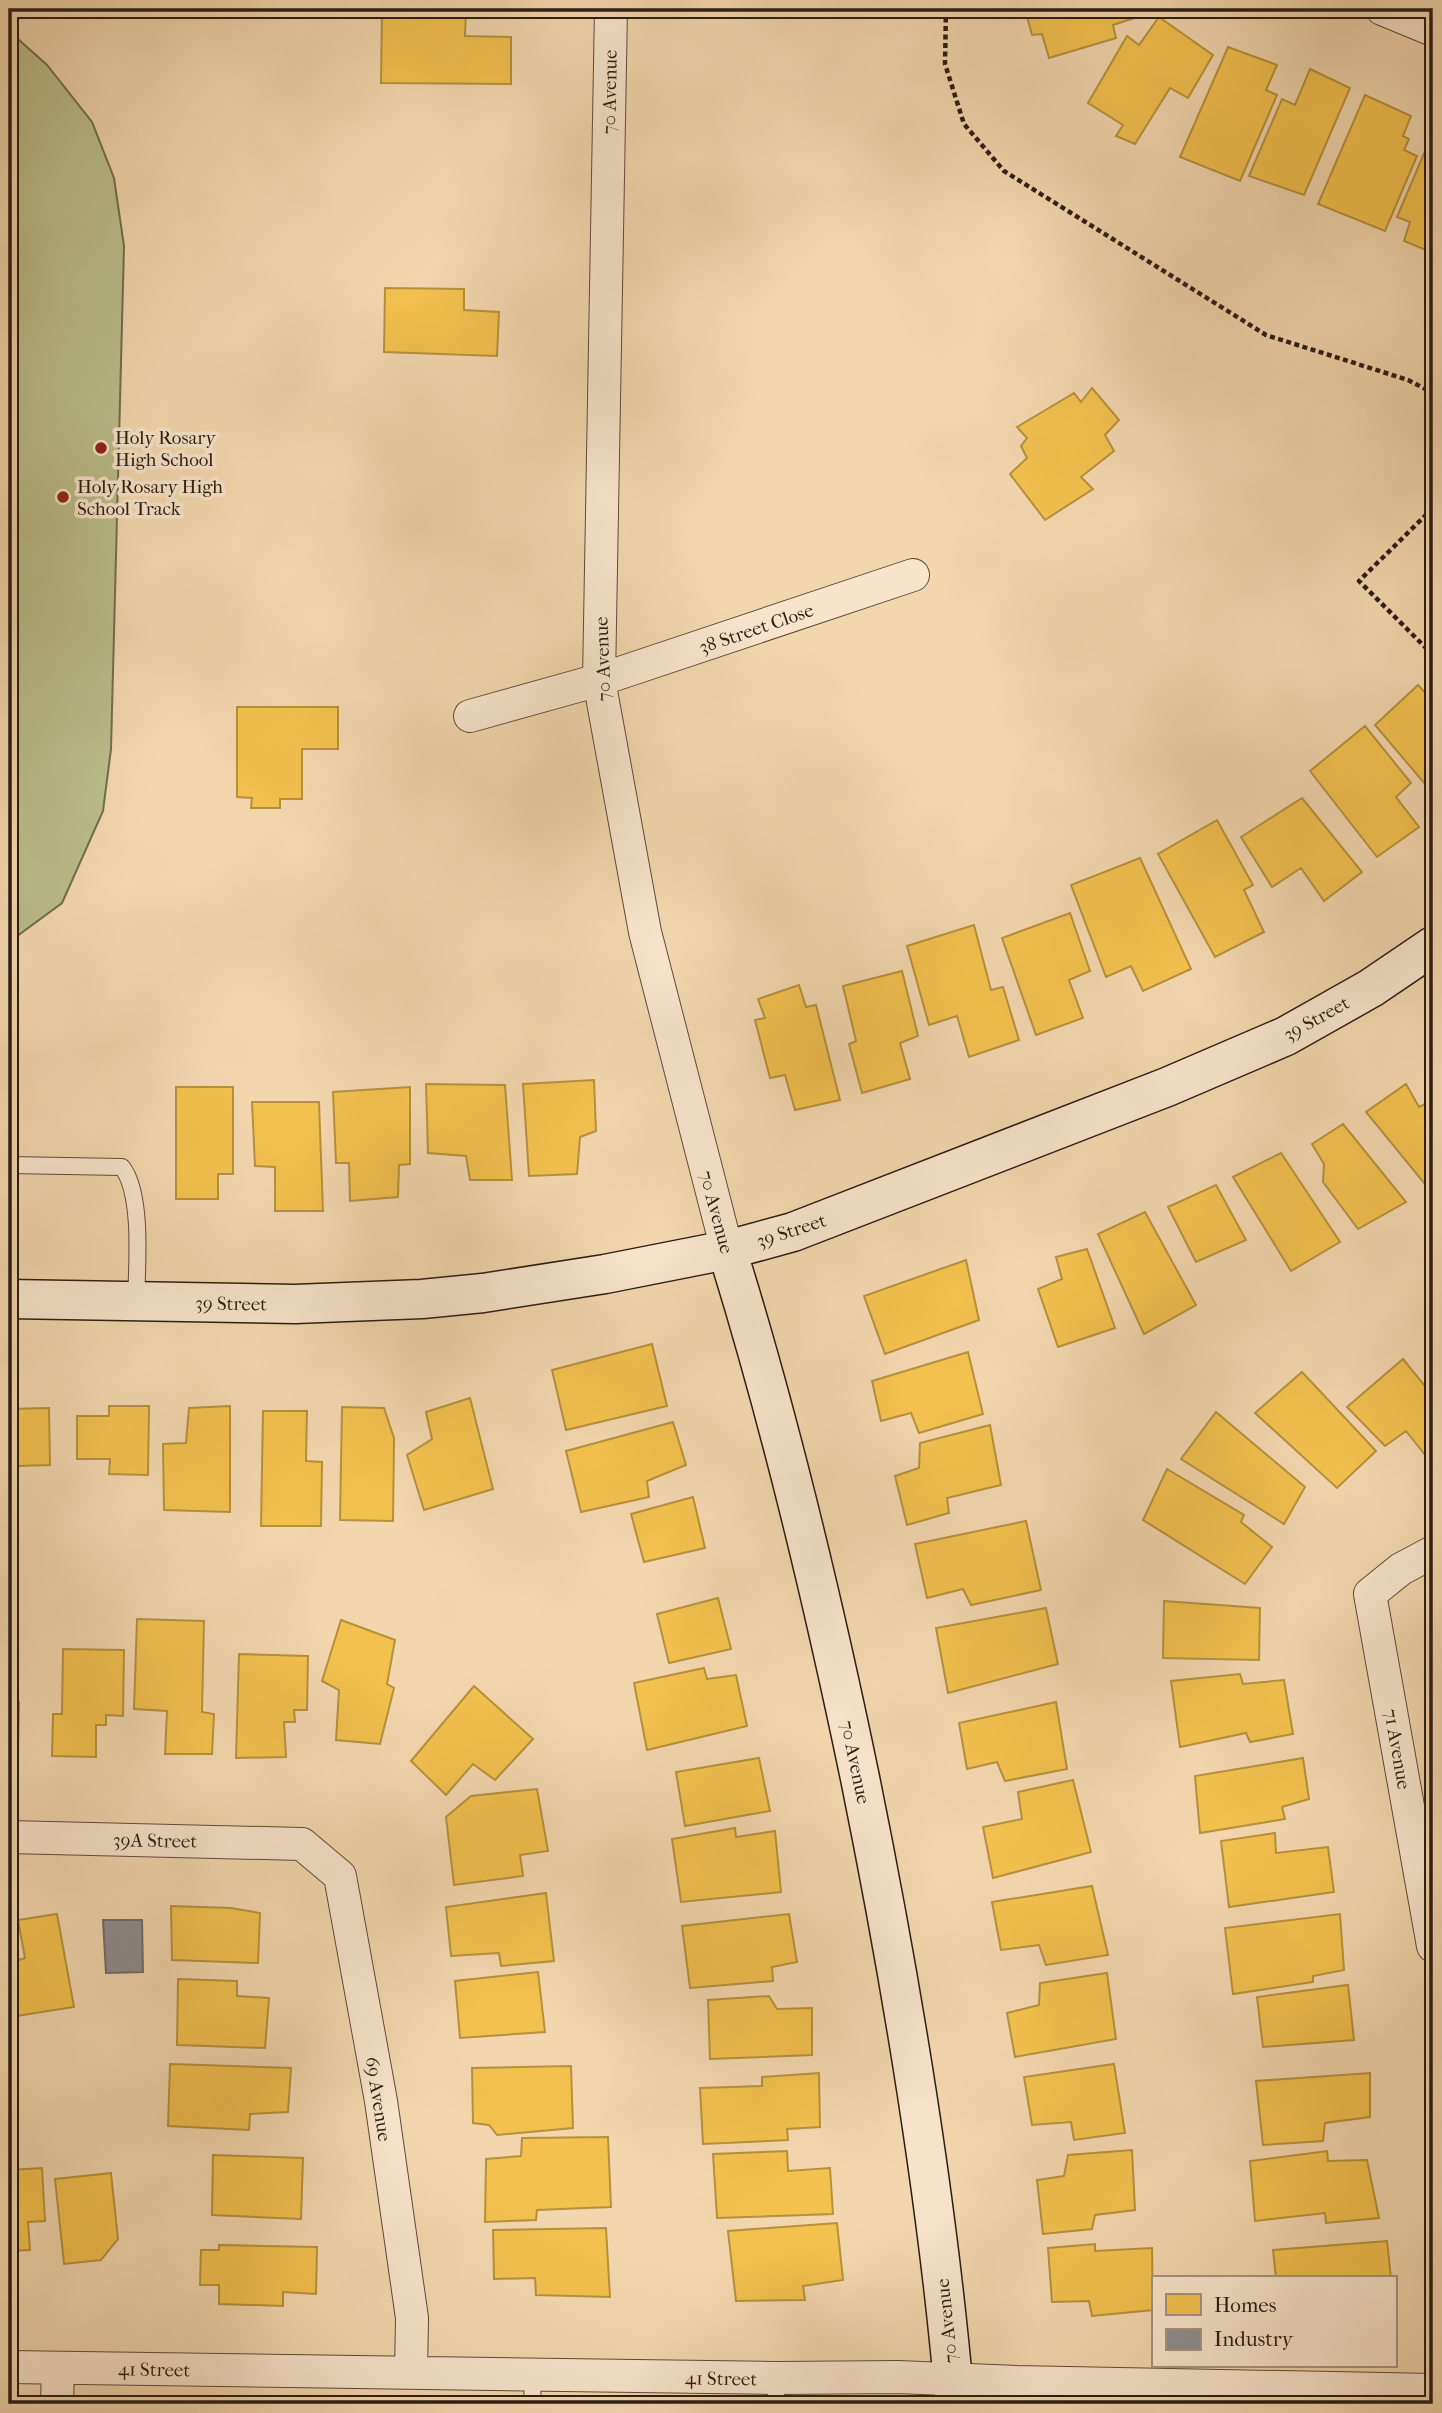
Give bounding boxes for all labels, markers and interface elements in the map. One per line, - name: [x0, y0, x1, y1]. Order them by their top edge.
- street label: 70 Avenue: [598, 49, 622, 135]
- place label: Holy Rosary High School: [115, 427, 216, 471]
- marker: Holy Rosary High School: [93, 440, 109, 456]
- place label: Holy Rosary High School Track: [77, 476, 223, 520]
- marker: Holy Rosary High School Track: [55, 489, 71, 505]
- street label: 38 Street Close: [696, 599, 816, 659]
- street label: 70 Avenue: [591, 616, 615, 702]
- street label: 39 Street: [1280, 992, 1353, 1046]
- street label: 70 Avenue: [694, 1168, 738, 1256]
- street label: 39 Street: [754, 1209, 829, 1253]
- street label: 39 Street: [195, 1292, 267, 1316]
- street label: 71 Avenue: [1379, 1707, 1415, 1791]
- street label: 70 Avenue: [835, 1718, 875, 1806]
- street label: 39A Street: [113, 1829, 198, 1853]
- street label: 69 Avenue: [360, 2055, 396, 2143]
- legend: [1152, 2276, 1396, 2368]
- street label: 70 Avenue: [932, 2277, 962, 2364]
- text: Homes: [1214, 2293, 1277, 2317]
- text: Industry: [1214, 2327, 1294, 2351]
- street label: 41 Street: [118, 2358, 190, 2382]
- street label: 41 Street: [685, 2367, 757, 2391]

